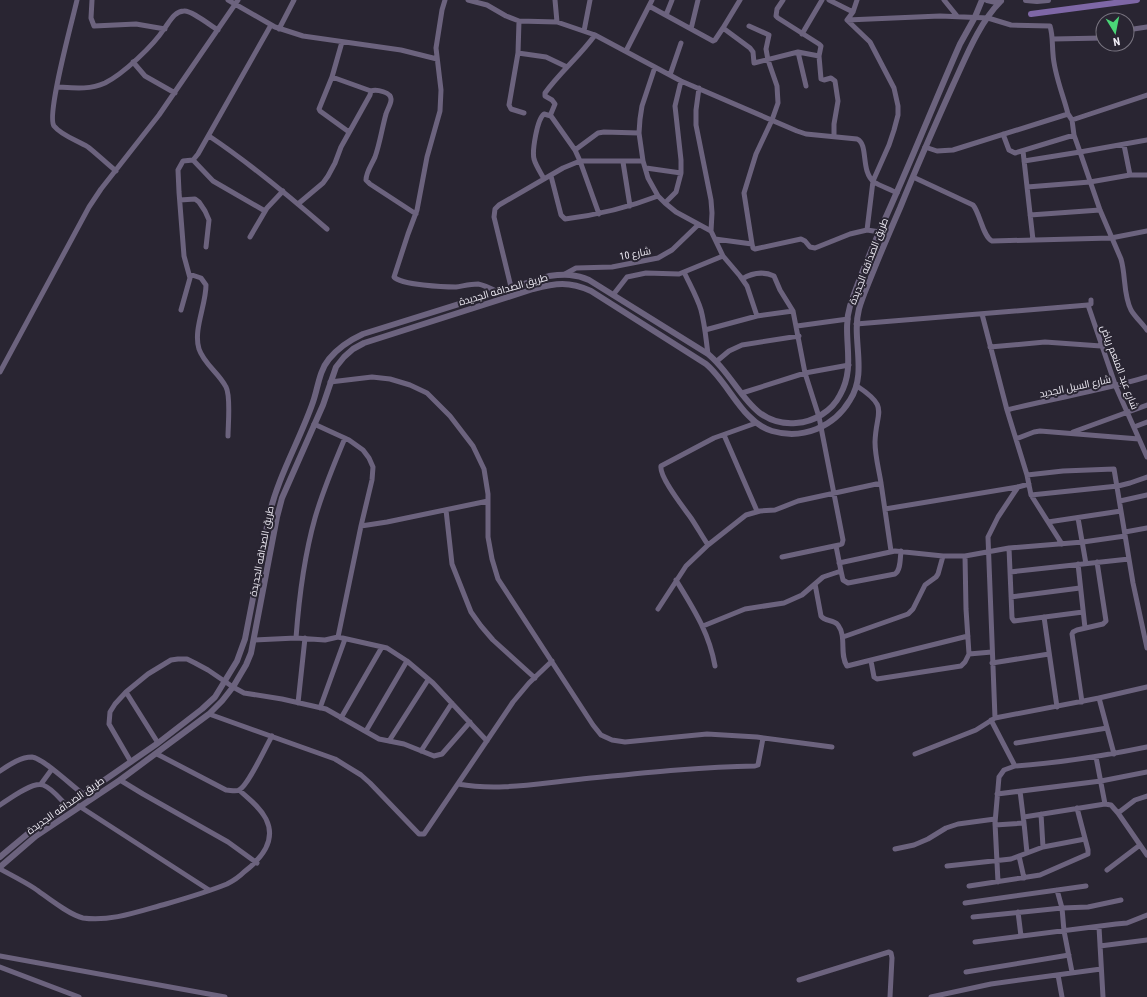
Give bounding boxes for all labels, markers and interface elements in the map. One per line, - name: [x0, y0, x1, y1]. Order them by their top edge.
- north arrow: [1095, 12, 1135, 52]
- text: N: [1112, 34, 1121, 48]
- street label: طريق الصداقه الجديدة: [847, 216, 891, 306]
- street label: شارع 10: [619, 245, 652, 263]
- street label: طريق الصداقه الجديدة: [457, 272, 549, 308]
- street label: شارع عبد المنعم رياض: [1096, 323, 1141, 412]
- street label: شارع السيل الجديد: [1038, 374, 1112, 400]
- street label: طريق الصداقه الجديدة: [247, 505, 277, 597]
- street label: طريق الصداقه الجديدة: [24, 775, 107, 837]

